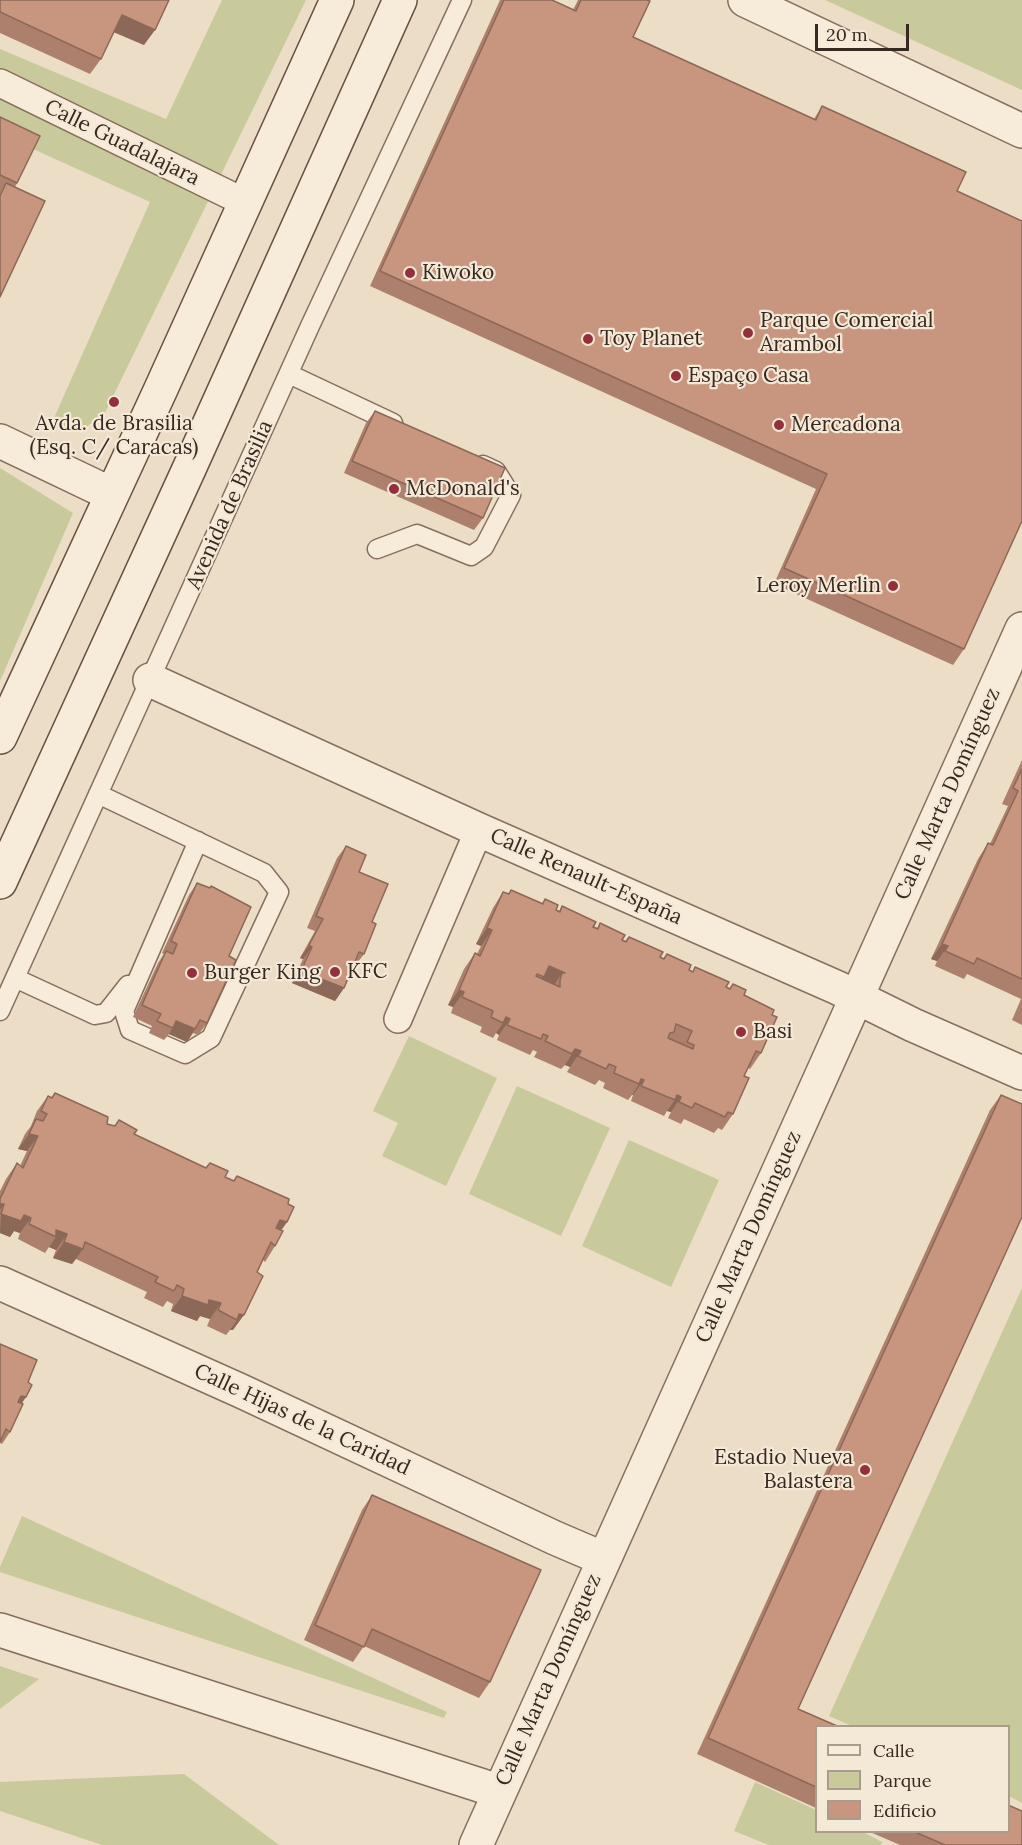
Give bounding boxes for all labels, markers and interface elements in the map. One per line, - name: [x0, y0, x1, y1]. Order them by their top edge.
- scale bar: [818, 12, 912, 50]
- text: 20 m: [826, 23, 868, 46]
- street label: Calle Guadalajara: [40, 95, 204, 191]
- place label: Kiwoko: [422, 260, 494, 286]
- marker: Kiwoko: [403, 266, 417, 280]
- place label: Parque Comercial Arambol: [760, 308, 934, 358]
- place label: Toy Planet: [600, 326, 702, 352]
- marker: Parque Comercial Arambol: [741, 326, 755, 340]
- marker: Toy Planet: [581, 332, 595, 346]
- place label: Espaço Casa: [688, 363, 809, 389]
- marker: Espaço Casa: [669, 369, 683, 383]
- marker: Avda. de Brasilia (Esq. C/ Caracas): [107, 395, 121, 409]
- place label: Avda. de Brasilia (Esq. C/ Caracas): [30, 411, 198, 461]
- place label: Mercadona: [791, 412, 901, 438]
- street label: Avenida de Brasilia: [181, 417, 279, 593]
- marker: Mercadona: [772, 418, 786, 432]
- place label: McDonald's: [406, 476, 520, 502]
- marker: McDonald's: [387, 482, 401, 496]
- place label: Leroy Merlin: [756, 573, 881, 599]
- marker: Leroy Merlin: [886, 579, 900, 593]
- street label: Calle Marta Domínguez: [890, 684, 1006, 904]
- street label: Calle Renault-España: [486, 823, 686, 931]
- place label: KFC: [347, 959, 387, 985]
- place label: Burger King: [204, 960, 321, 986]
- marker: KFC: [328, 965, 342, 979]
- marker: Burger King: [185, 966, 199, 980]
- place label: Basi: [753, 1019, 793, 1045]
- marker: Basi: [734, 1025, 748, 1039]
- street label: Calle Marta Domínguez: [691, 1127, 807, 1347]
- street label: Calle Hijas de la Caridad: [190, 1359, 414, 1481]
- place label: Estadio Nueva Balastera: [714, 1445, 853, 1495]
- marker: Estadio Nueva Balastera: [858, 1463, 872, 1477]
- street label: Calle Marta Domínguez: [491, 1570, 607, 1790]
- legend: [815, 1725, 1010, 1833]
- text: Calle: [873, 1739, 914, 1762]
- text: Parque: [873, 1769, 932, 1792]
- text: Edificio: [873, 1799, 936, 1822]

